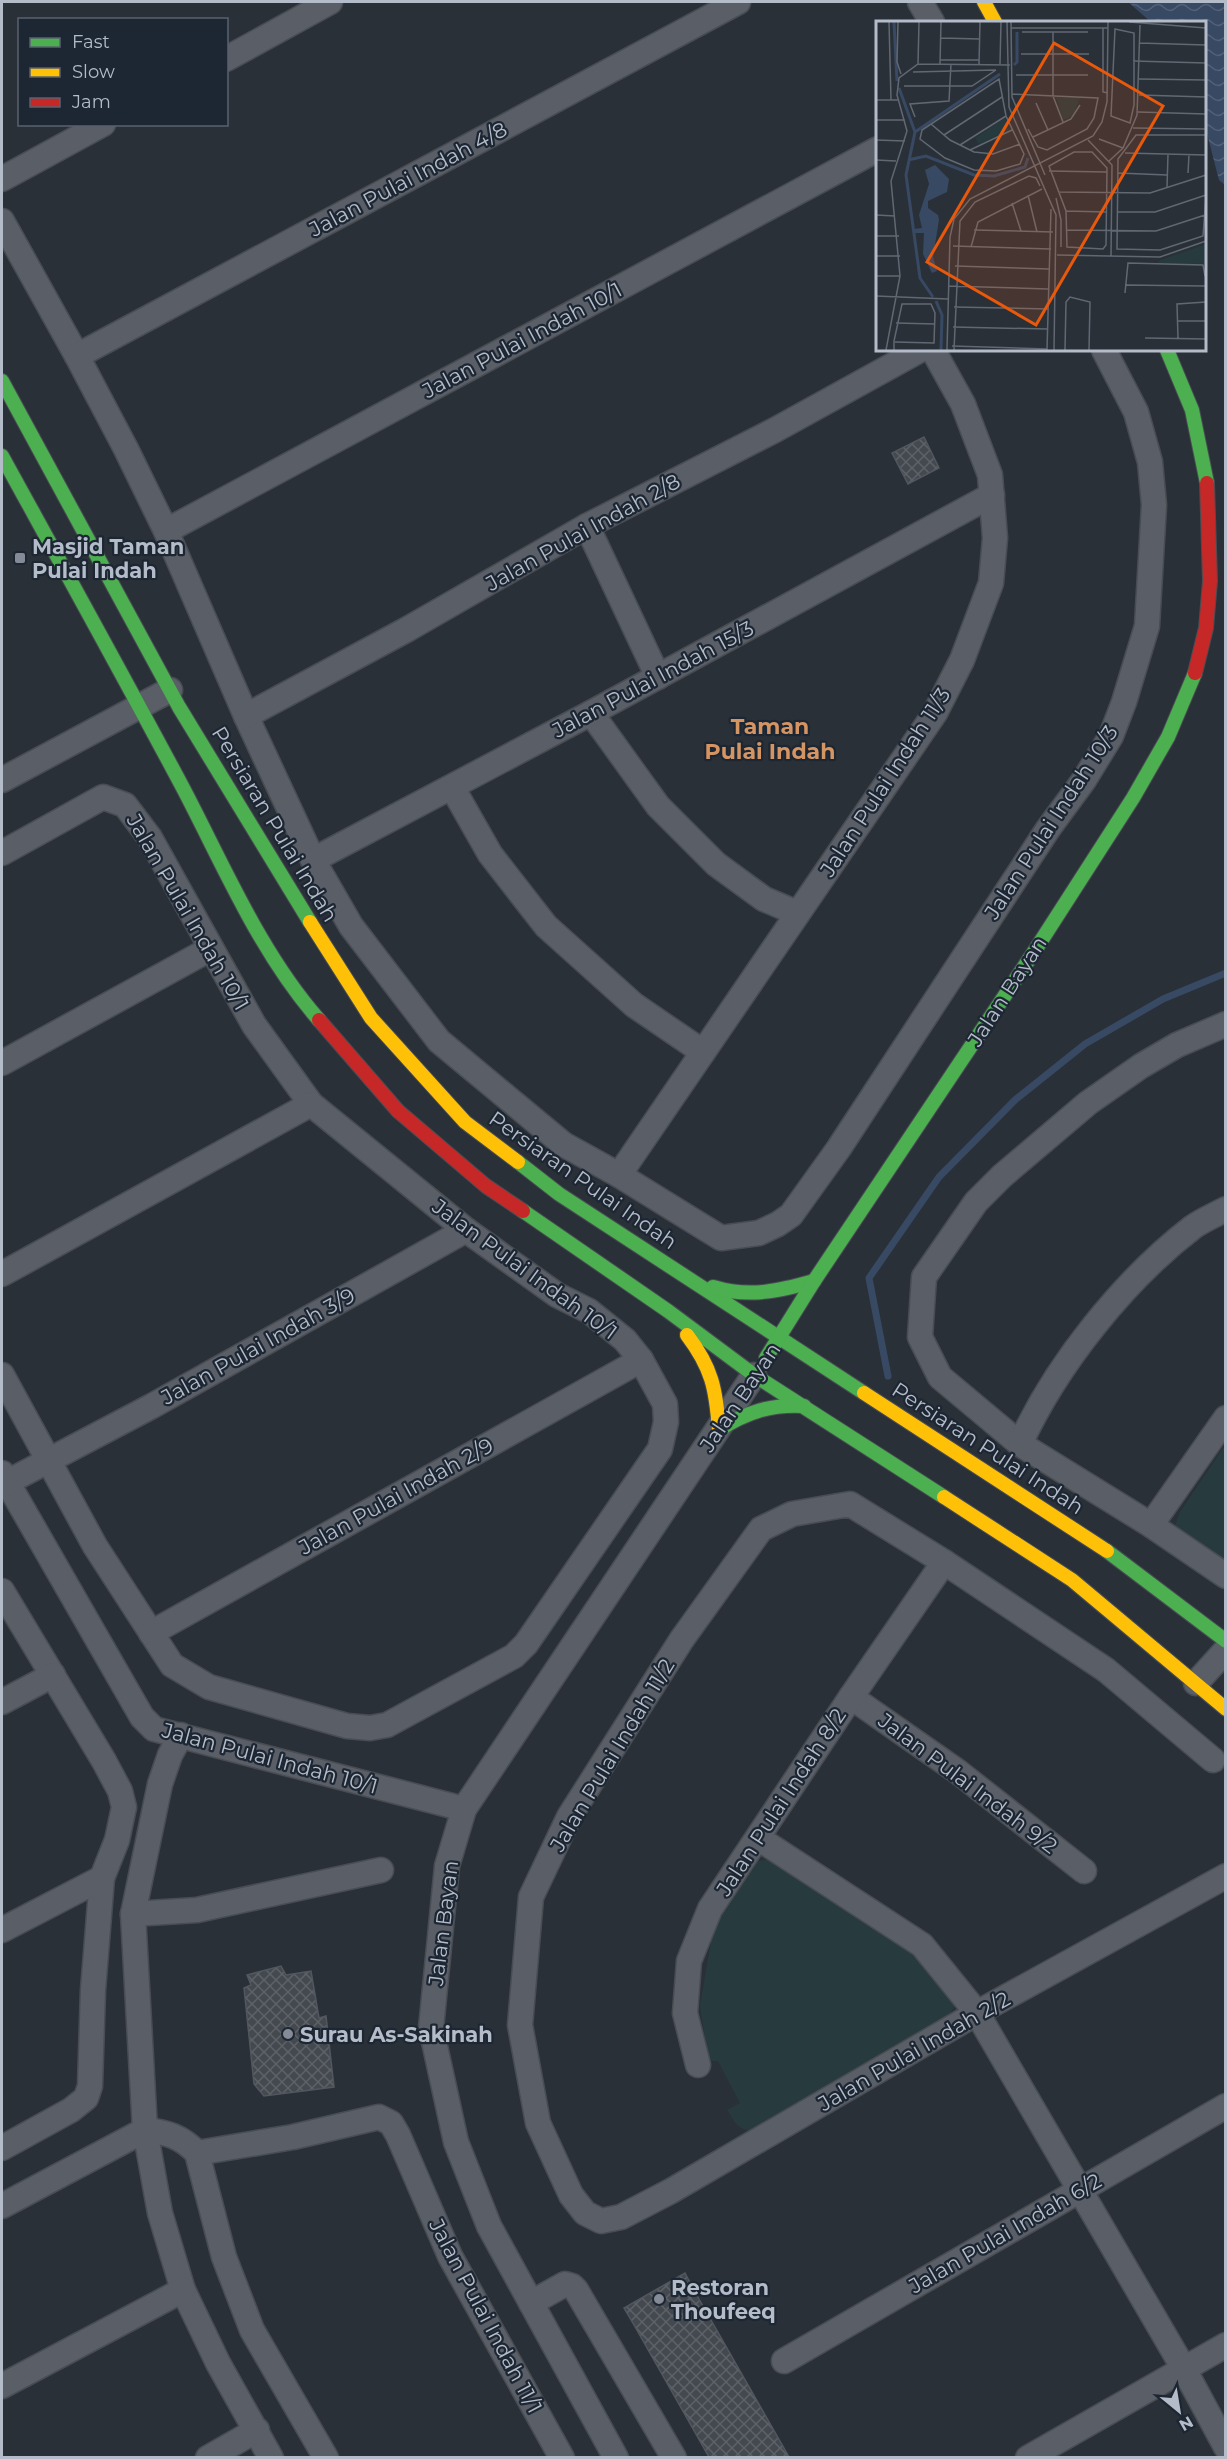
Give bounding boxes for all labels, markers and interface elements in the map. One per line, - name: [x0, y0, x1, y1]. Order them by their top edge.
- legend: [18, 18, 228, 126]
- inset map: [876, 21, 1206, 351]
- text: Fast: [72, 31, 110, 53]
- text: Slow: [72, 61, 115, 83]
- text: Jam: [71, 91, 111, 113]
- street label: Jalan Pulai Indah 4/8: [304, 116, 511, 242]
- street label: Jalan Pulai Indah 10/1: [417, 277, 626, 404]
- street label: Jalan Pulai Indah 2/8: [481, 468, 684, 596]
- place label: Masjid Taman Pulai Indah: [32, 534, 184, 583]
- marker: Masjid Taman Pulai Indah: [13, 551, 27, 565]
- street label: Jalan Pulai Indah 15/3: [547, 615, 758, 743]
- street label: Jalan Pulai Indah 11/3: [814, 683, 955, 882]
- district label: Taman Pulai Indah: [705, 713, 835, 765]
- street label: Jalan Pulai Indah 10/3: [978, 720, 1123, 924]
- street label: Persiaran Pulai Indah: [207, 722, 343, 926]
- street label: Jalan Pulai Indah 10/1: [121, 809, 254, 1014]
- street label: Jalan Bayan: [962, 931, 1052, 1051]
- street label: Persiaran Pulai Indah: [484, 1106, 682, 1254]
- street label: Jalan Pulai Indah 10/1: [427, 1193, 622, 1344]
- street label: Jalan Pulai Indah 3/9: [156, 1282, 359, 1410]
- street label: Jalan Bayan: [694, 1338, 786, 1457]
- street label: Persiaran Pulai Indah: [887, 1377, 1089, 1519]
- street label: Jalan Pulai Indah 2/9: [294, 1432, 497, 1560]
- street label: Jalan Pulai Indah 11/2: [544, 1654, 679, 1857]
- street label: Jalan Pulai Indah 8/2: [711, 1704, 851, 1901]
- street label: Jalan Pulai Indah 9/2: [873, 1707, 1062, 1858]
- street label: Jalan Pulai Indah 10/1: [158, 1717, 381, 1799]
- street label: Jalan Bayan: [423, 1859, 463, 1988]
- street label: Jalan Pulai Indah 2/2: [813, 1986, 1014, 2117]
- place label: Surau As-Sakinah: [300, 2022, 493, 2047]
- marker: Surau As-Sakinah: [281, 2027, 295, 2041]
- street label: Jalan Pulai Indah 6/2: [904, 2168, 1106, 2299]
- street label: Jalan Pulai Indah 11/1: [424, 2214, 548, 2417]
- place label: Restoran Thoufeeq: [671, 2275, 776, 2324]
- marker: Restoran Thoufeeq: [652, 2292, 666, 2306]
- north arrow: [1149, 2381, 1209, 2441]
- text: N: [1176, 2412, 1197, 2435]

